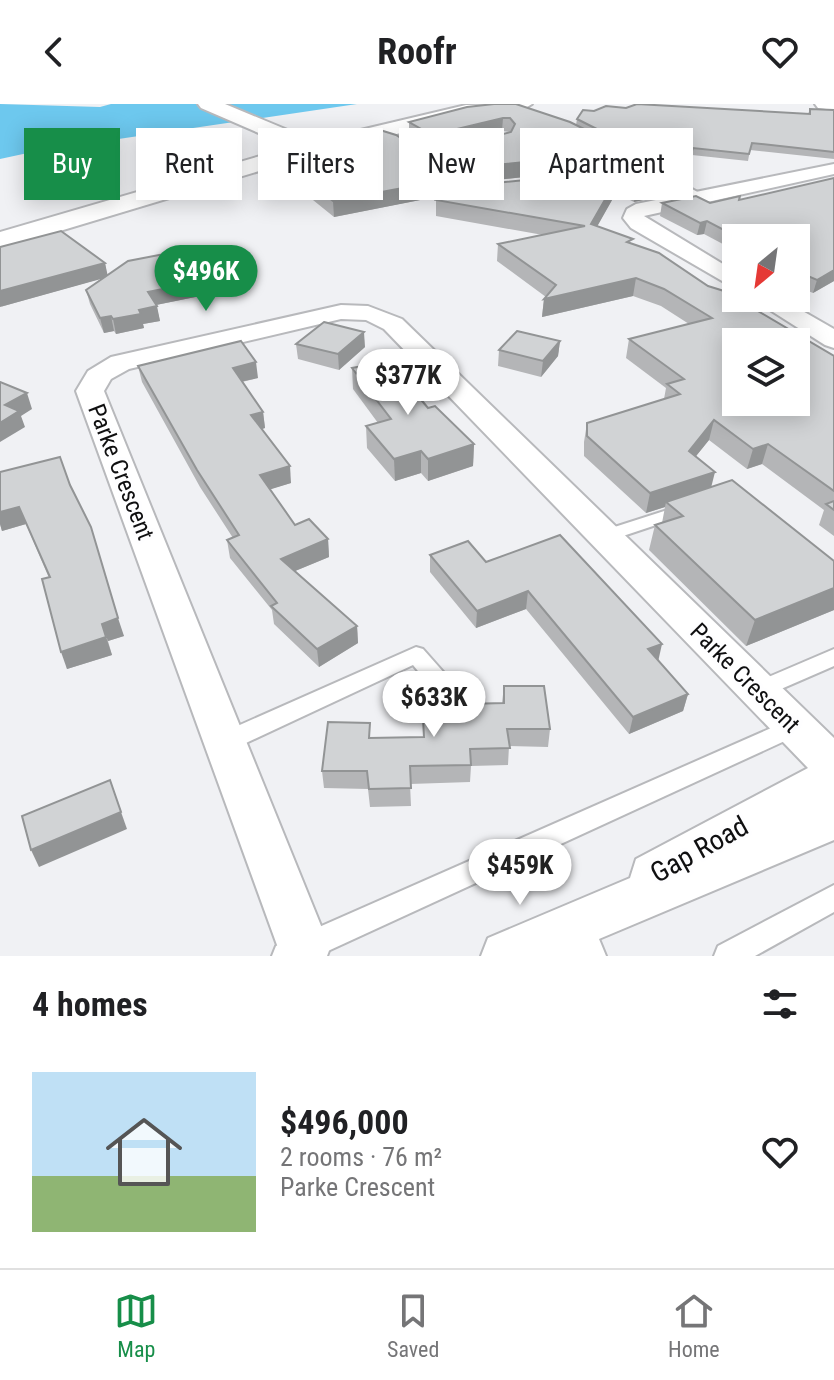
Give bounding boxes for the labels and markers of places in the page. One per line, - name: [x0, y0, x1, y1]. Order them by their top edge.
- pin: $496K: [150, 245, 262, 313]
- pin: $377K: [352, 349, 464, 417]
- pin: $633K: [378, 671, 490, 739]
- pin: $459K: [464, 839, 576, 907]

